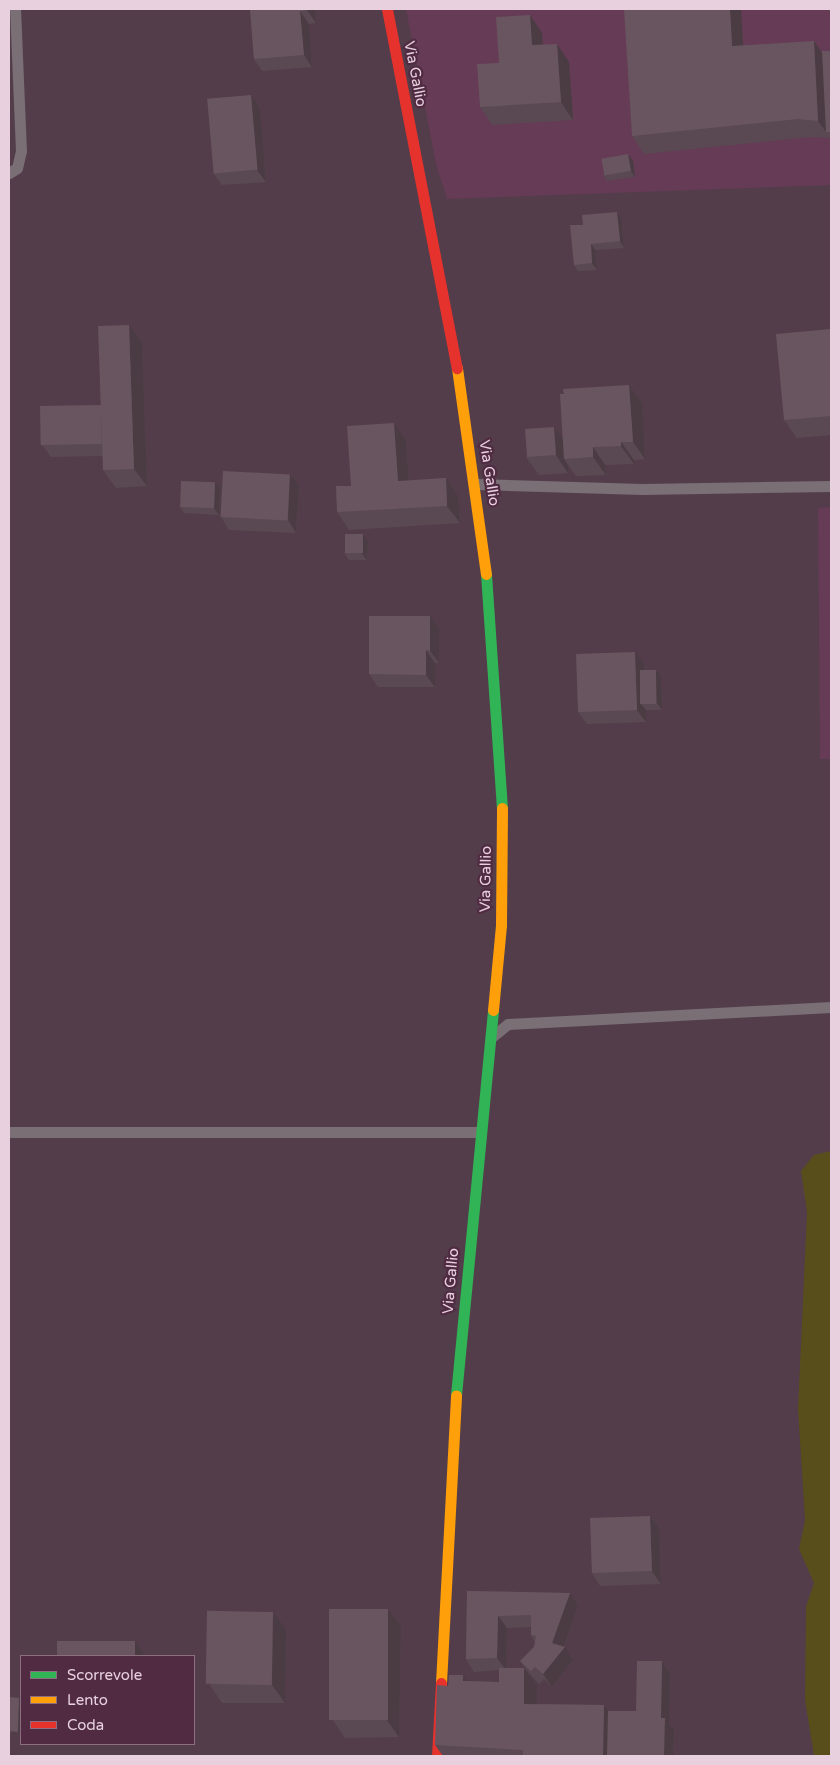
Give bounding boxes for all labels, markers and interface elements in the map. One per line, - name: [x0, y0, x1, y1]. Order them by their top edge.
- street label: Via Gallio: [400, 40, 430, 108]
- street label: Via Gallio: [475, 439, 503, 507]
- street label: Via Gallio: [476, 846, 496, 912]
- street label: Via Gallio: [439, 1247, 463, 1315]
- legend: [20, 1655, 195, 1745]
- text: Scorrevole: [67, 1666, 142, 1684]
- text: Lento: [67, 1691, 108, 1709]
- text: Coda: [67, 1716, 104, 1734]

